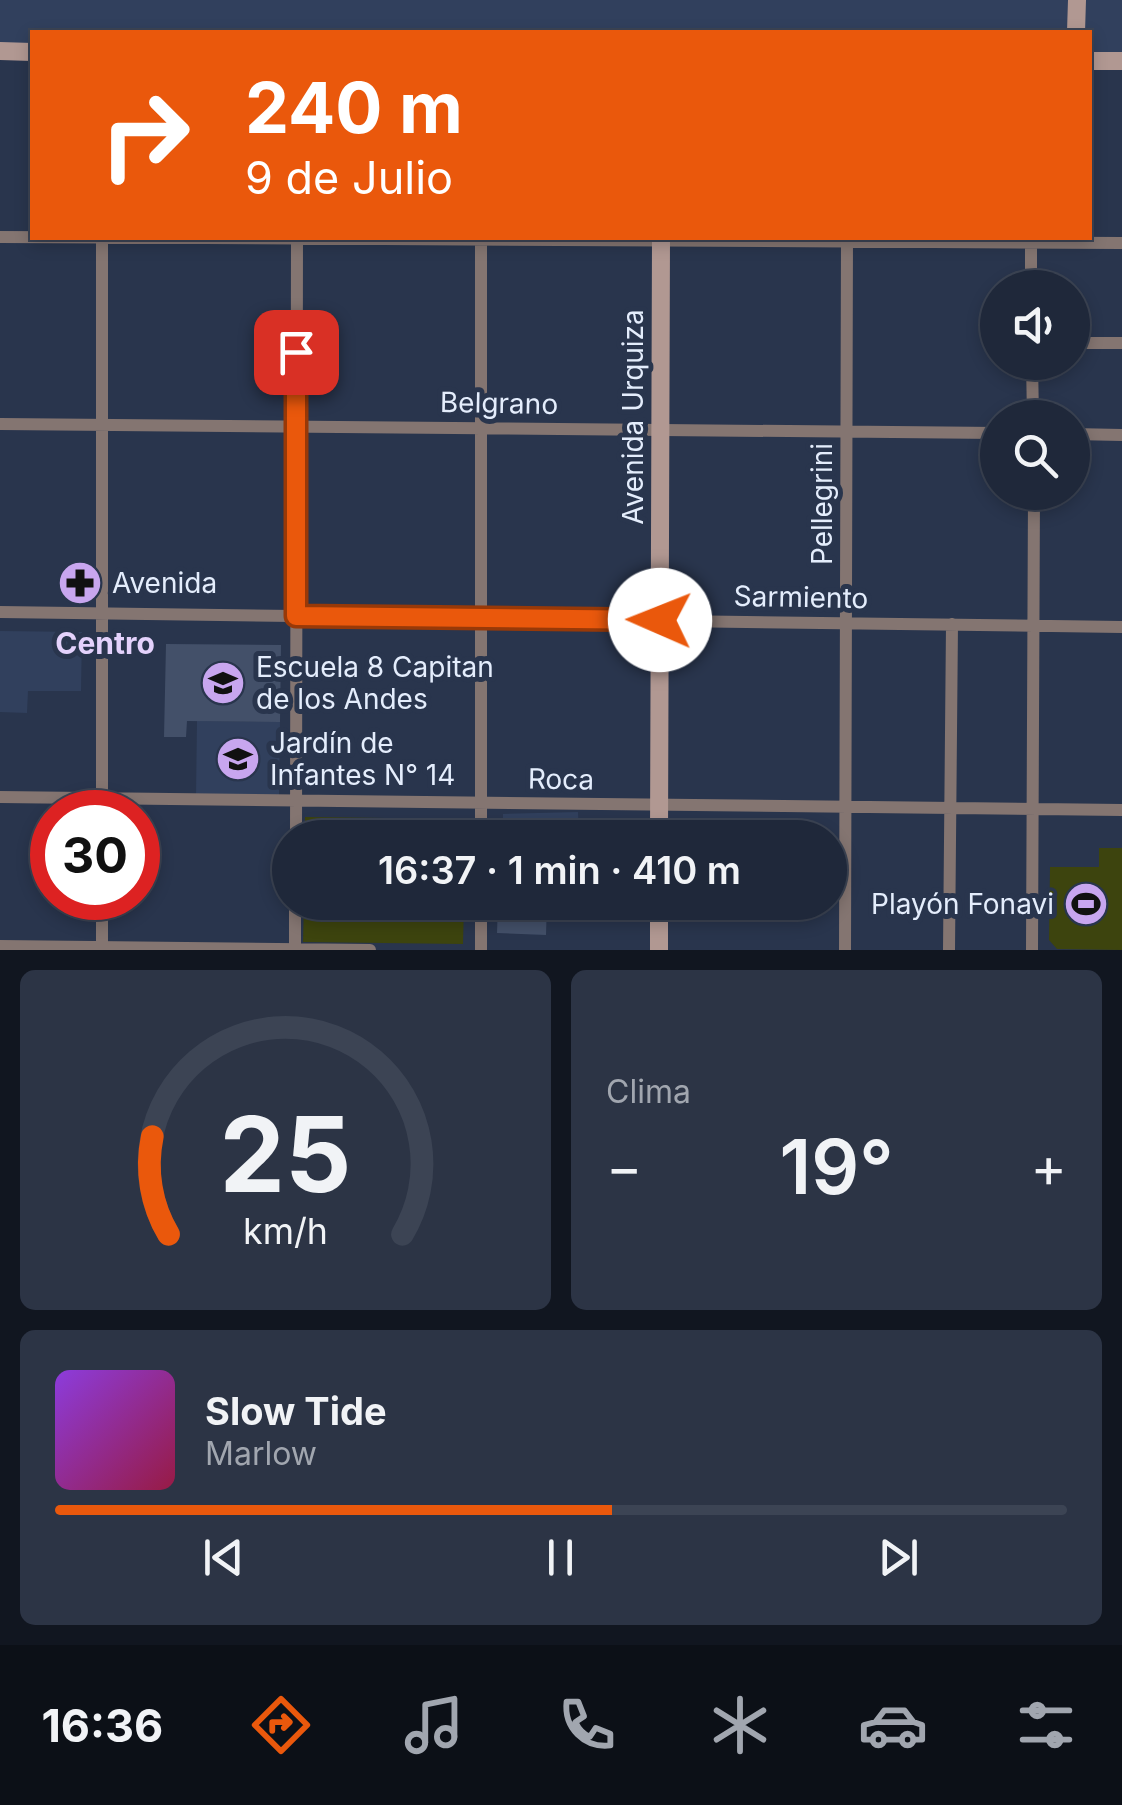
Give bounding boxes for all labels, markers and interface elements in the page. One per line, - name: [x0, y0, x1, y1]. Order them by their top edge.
- text: 240 m: [245, 65, 463, 150]
- icon: right: [80, 70, 210, 200]
- text: 9 de Julio: [245, 150, 453, 205]
- map controls: [980, 270, 1090, 510]
- button: sound: [980, 270, 1090, 380]
- street label: Avenida Urquiza: [616, 309, 650, 525]
- pin: [254, 310, 339, 395]
- icon: arrive: [269, 325, 324, 380]
- street label: Belgrano: [440, 385, 558, 421]
- button: search: [980, 400, 1090, 510]
- street label: Pellegrini: [805, 443, 839, 565]
- pharmacy icon: Avenida: [57, 560, 103, 606]
- place label: Avenida: [112, 566, 217, 600]
- position arrow: [608, 568, 712, 672]
- street label: Sarmiento: [733, 579, 869, 615]
- district label: Centro: [55, 625, 155, 661]
- place label: Escuela 8 Capitan de los Andes: [256, 650, 494, 716]
- school or university icon: Escuela 8 Capitan de los Andes: [200, 660, 246, 706]
- place label: Jardín de Infantes N° 14: [270, 726, 455, 792]
- school or university icon: Jardín de Infantes N° 14: [215, 736, 261, 782]
- street label: Roca: [528, 761, 594, 797]
- speed limit sign: 30: [30, 790, 160, 920]
- text: 16:37 · 1 min · 410 m: [378, 847, 741, 893]
- sports icon: Playón Fonavi: [1063, 881, 1109, 927]
- place label: Playón Fonavi: [871, 887, 1054, 921]
- text: Clima: [606, 1072, 691, 1111]
- text: 25: [220, 1091, 351, 1217]
- text: 19°: [779, 1121, 894, 1212]
- text: −: [606, 1134, 642, 1200]
- text: +: [1031, 1134, 1067, 1200]
- text: km/h: [243, 1209, 328, 1253]
- text: Slow Tide: [205, 1388, 387, 1434]
- text: Marlow: [205, 1434, 317, 1473]
- icon: previous: [196, 1530, 251, 1585]
- icon: pause: [533, 1530, 588, 1585]
- icon: next: [871, 1530, 926, 1585]
- icon: directions: [246, 1690, 316, 1760]
- icon: music: [399, 1690, 469, 1760]
- icon: phone: [552, 1690, 622, 1760]
- icon: climate: [705, 1690, 775, 1760]
- icon: car: [858, 1690, 928, 1760]
- icon: filters: [1011, 1690, 1081, 1760]
- text: 16:36: [41, 1698, 163, 1753]

